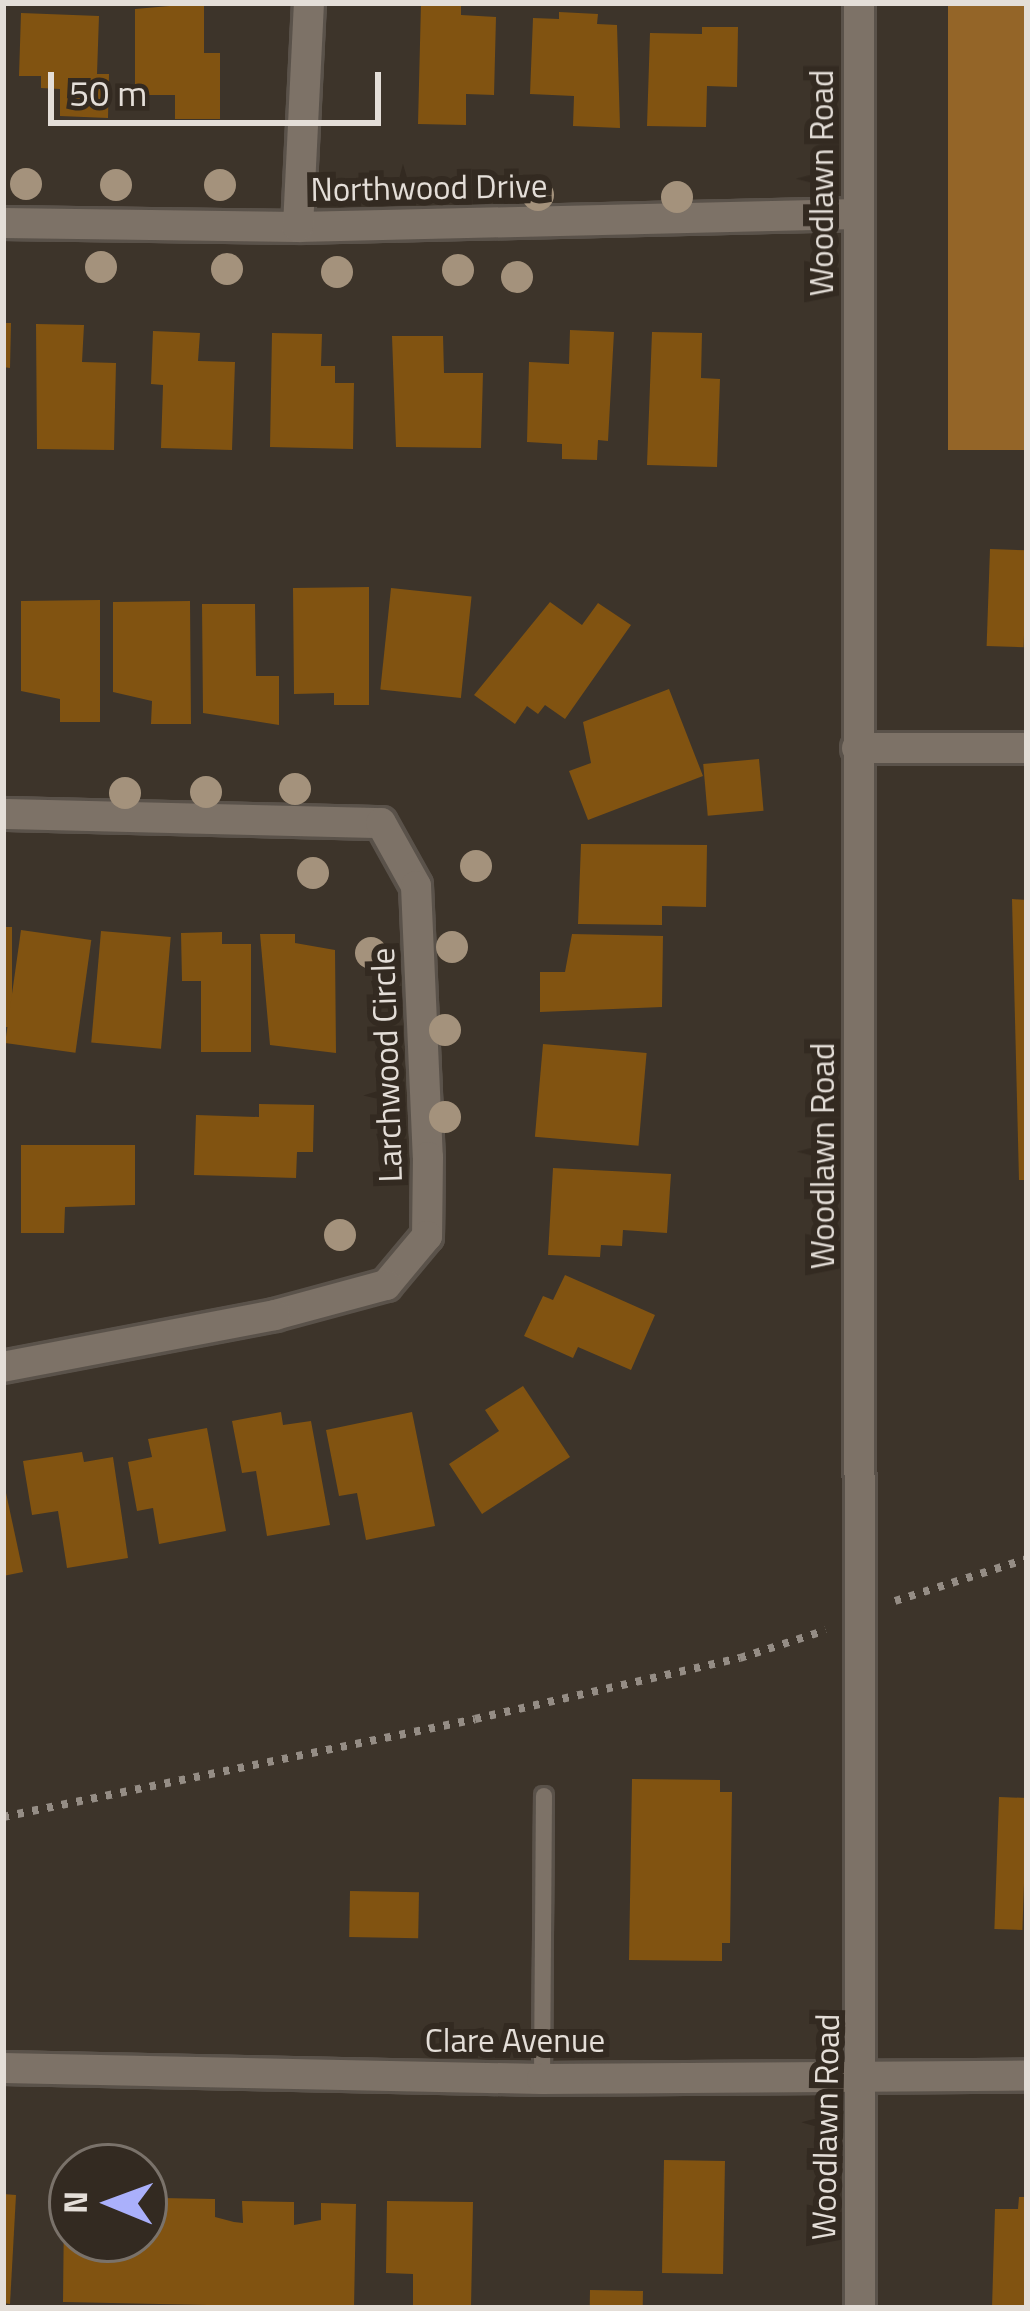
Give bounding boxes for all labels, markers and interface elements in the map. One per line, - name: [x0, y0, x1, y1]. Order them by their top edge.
- scale bar: [54, 48, 387, 122]
- text: 50 m: [69, 65, 147, 120]
- street label: Woodlawn Road: [802, 70, 842, 296]
- street label: Northwood Drive: [310, 166, 548, 210]
- street label: Larchwood Circle: [363, 947, 411, 1183]
- street label: Woodlawn Road: [803, 1043, 843, 1269]
- street label: Woodlawn Road: [804, 2013, 848, 2241]
- street label: Clare Avenue: [425, 2021, 605, 2061]
- north arrow: [48, 2143, 168, 2263]
- text: N: [50, 2191, 100, 2214]

